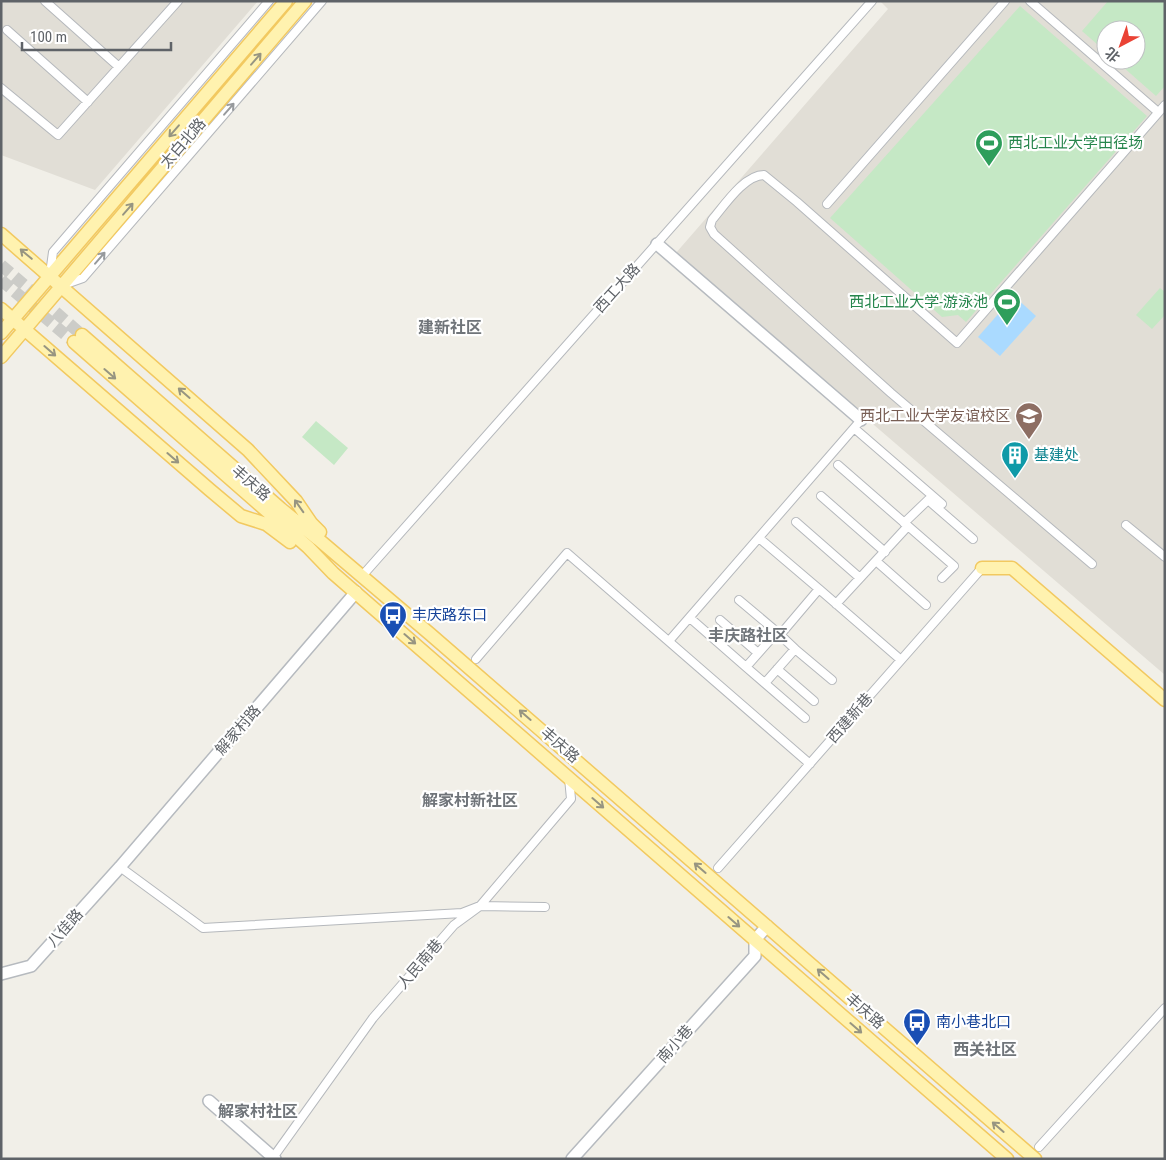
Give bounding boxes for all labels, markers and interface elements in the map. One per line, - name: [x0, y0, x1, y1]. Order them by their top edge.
- scale bar: [22, 20, 171, 52]
- north arrow: [1096, 20, 1146, 70]
- text: 100 m: [30, 28, 67, 46]
- text: 北: [1102, 44, 1123, 65]
- one-way arrow: [250, 52, 262, 65]
- one-way arrow: [224, 102, 235, 115]
- street label: 太白北路: [157, 114, 209, 172]
- one-way arrow: [168, 125, 180, 138]
- sports icon: 西北工业大学田径场: [974, 128, 1004, 167]
- place label: 西北工业大学田径场: [1008, 134, 1143, 152]
- one-way arrow: [122, 202, 133, 215]
- one-way arrow: [20, 249, 33, 260]
- one-way arrow: [94, 252, 106, 265]
- street label: 西工大路: [590, 260, 644, 316]
- sports icon: 西北工业大学-游泳池: [992, 287, 1022, 326]
- place label: 西北工业大学-游泳池: [849, 293, 988, 311]
- district label: 建新社区: [418, 318, 482, 337]
- one-way arrow: [43, 346, 56, 357]
- one-way arrow: [104, 368, 117, 380]
- one-way arrow: [177, 387, 190, 399]
- school or university icon: 西北工业大学友谊校区: [1014, 401, 1044, 440]
- place label: 西北工业大学友谊校区: [860, 407, 1010, 425]
- building icon: 基建处: [1000, 440, 1030, 479]
- place label: 基建处: [1034, 446, 1079, 464]
- one-way arrow: [166, 452, 179, 464]
- street label: 丰庆路: [228, 461, 274, 505]
- one-way arrow: [294, 500, 304, 514]
- bus stop icon: 丰庆路东口: [378, 600, 408, 639]
- place label: 丰庆路东口: [412, 606, 487, 624]
- district label: 丰庆路社区: [708, 626, 788, 645]
- one-way arrow: [403, 633, 416, 644]
- street label: 西建新巷: [824, 689, 876, 747]
- street label: 解家村路: [212, 701, 264, 759]
- one-way arrow: [518, 710, 531, 721]
- street label: 丰庆路: [537, 723, 583, 767]
- district label: 解家村新社区: [422, 791, 518, 810]
- one-way arrow: [591, 798, 604, 809]
- one-way arrow: [694, 862, 707, 873]
- street label: 八佳路: [43, 905, 87, 951]
- one-way arrow: [727, 916, 740, 927]
- street label: 人民南巷: [394, 935, 446, 993]
- one-way arrow: [816, 969, 829, 980]
- street label: 丰庆路: [842, 989, 888, 1033]
- bus stop icon: 南小巷北口: [902, 1007, 932, 1046]
- place label: 南小巷北口: [936, 1013, 1011, 1031]
- street label: 南小巷: [653, 1021, 697, 1067]
- one-way arrow: [850, 1022, 863, 1034]
- district label: 西关社区: [953, 1040, 1017, 1059]
- district label: 解家村社区: [218, 1102, 298, 1121]
- one-way arrow: [992, 1121, 1005, 1133]

